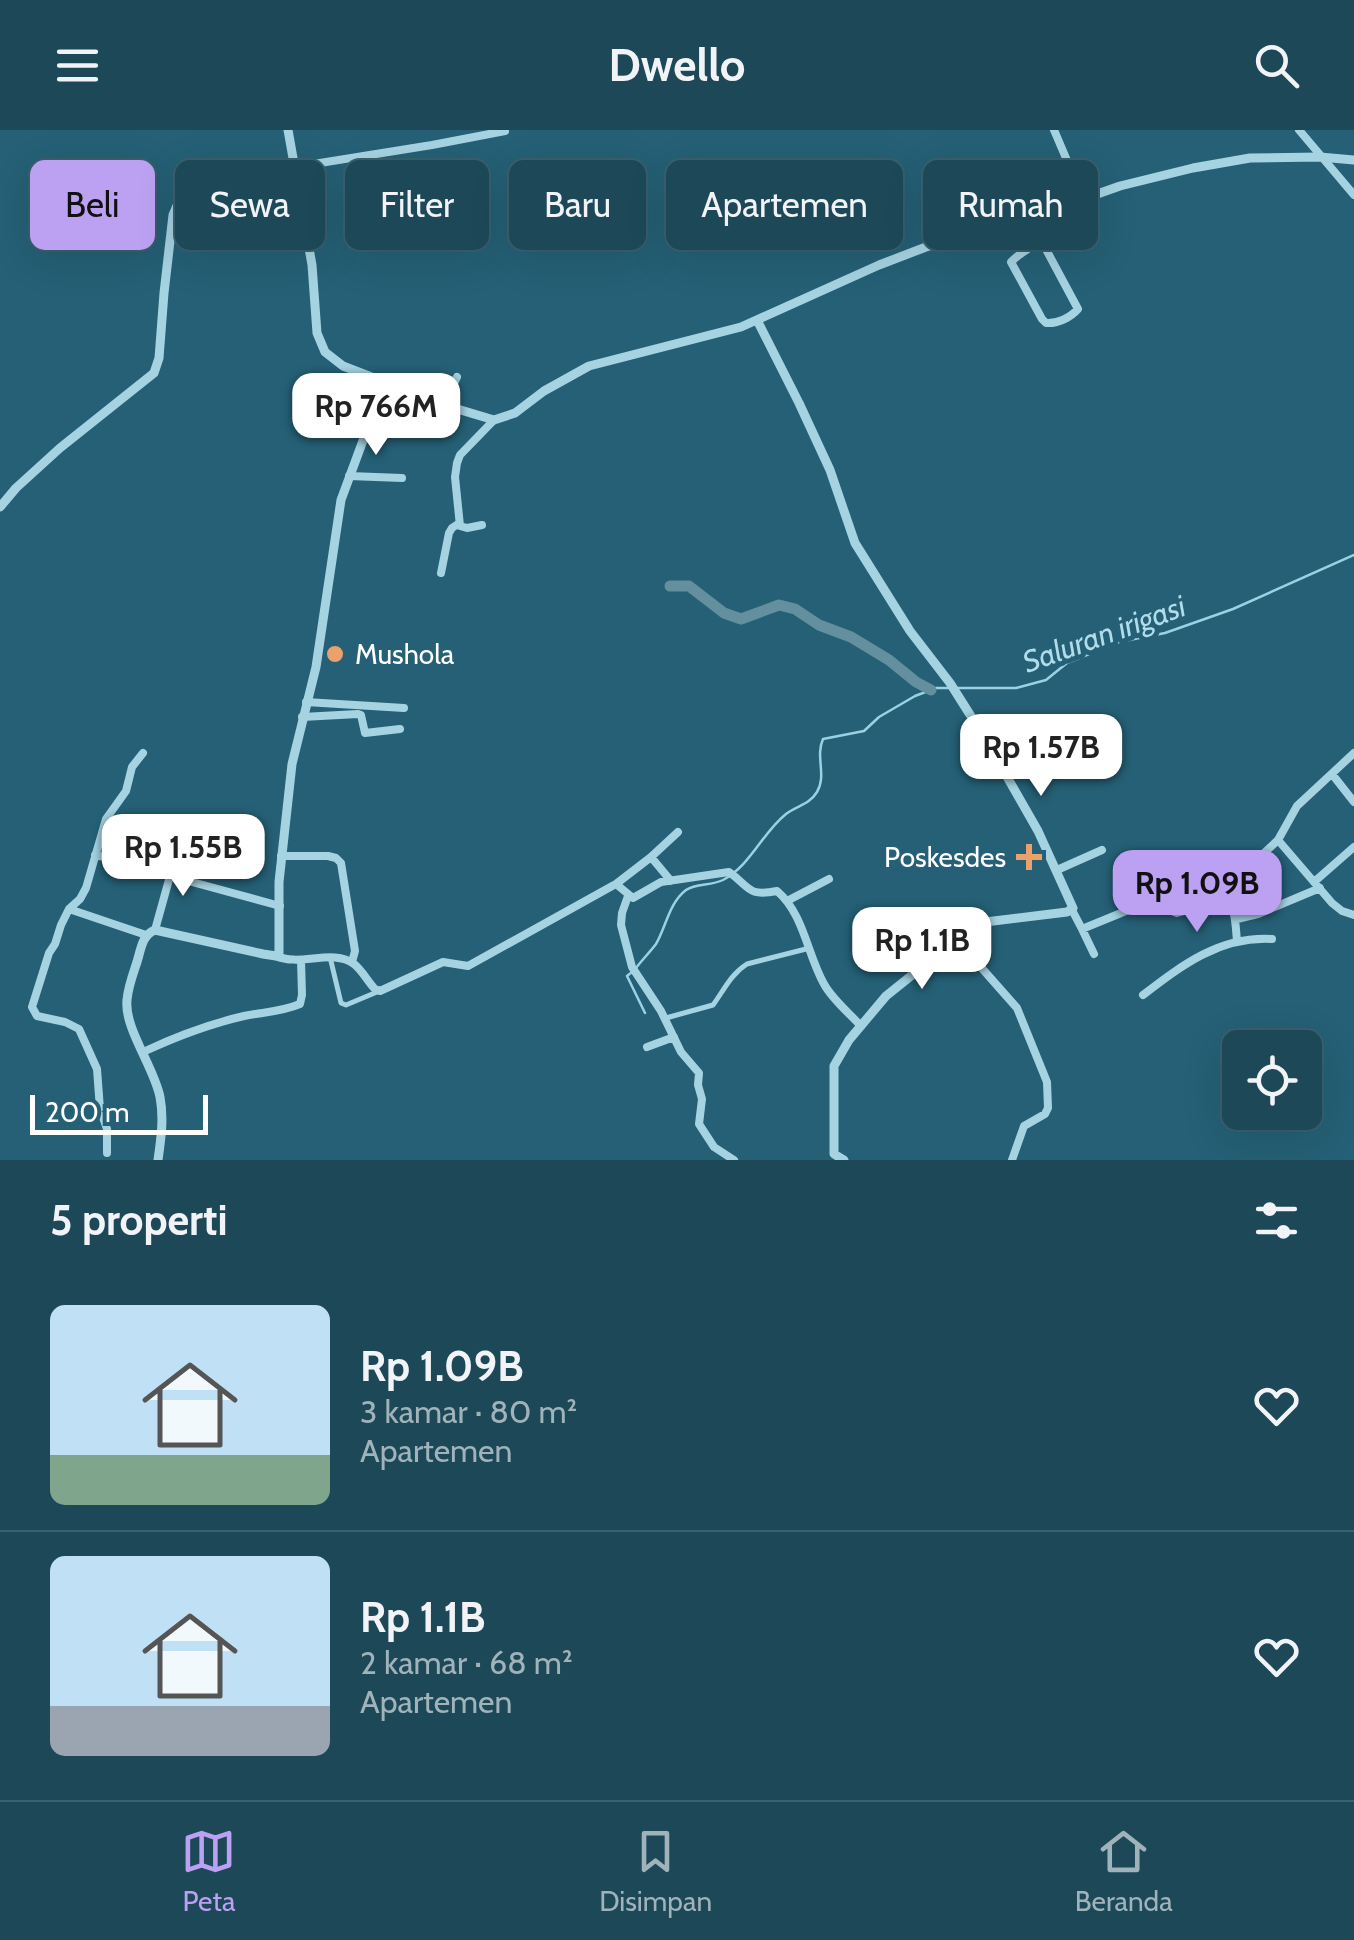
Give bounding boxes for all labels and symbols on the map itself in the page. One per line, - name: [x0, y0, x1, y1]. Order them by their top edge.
- pin: Rp 766M: [284, 373, 468, 458]
- water label: Saluran irigasi: [1017, 587, 1191, 681]
- place label: Mushola: [355, 637, 455, 671]
- marker: Mushola: [324, 643, 346, 665]
- pin: Rp 1.57B: [938, 714, 1144, 799]
- pin: Rp 1.55B: [80, 814, 286, 899]
- place label: Poskesdes: [884, 840, 1006, 874]
- marker: Poskesdes: [1016, 844, 1042, 870]
- pin: Rp 1.09B: [1094, 850, 1300, 935]
- pin: Rp 1.1B: [830, 907, 1014, 992]
- scale bar: [30, 1090, 208, 1134]

